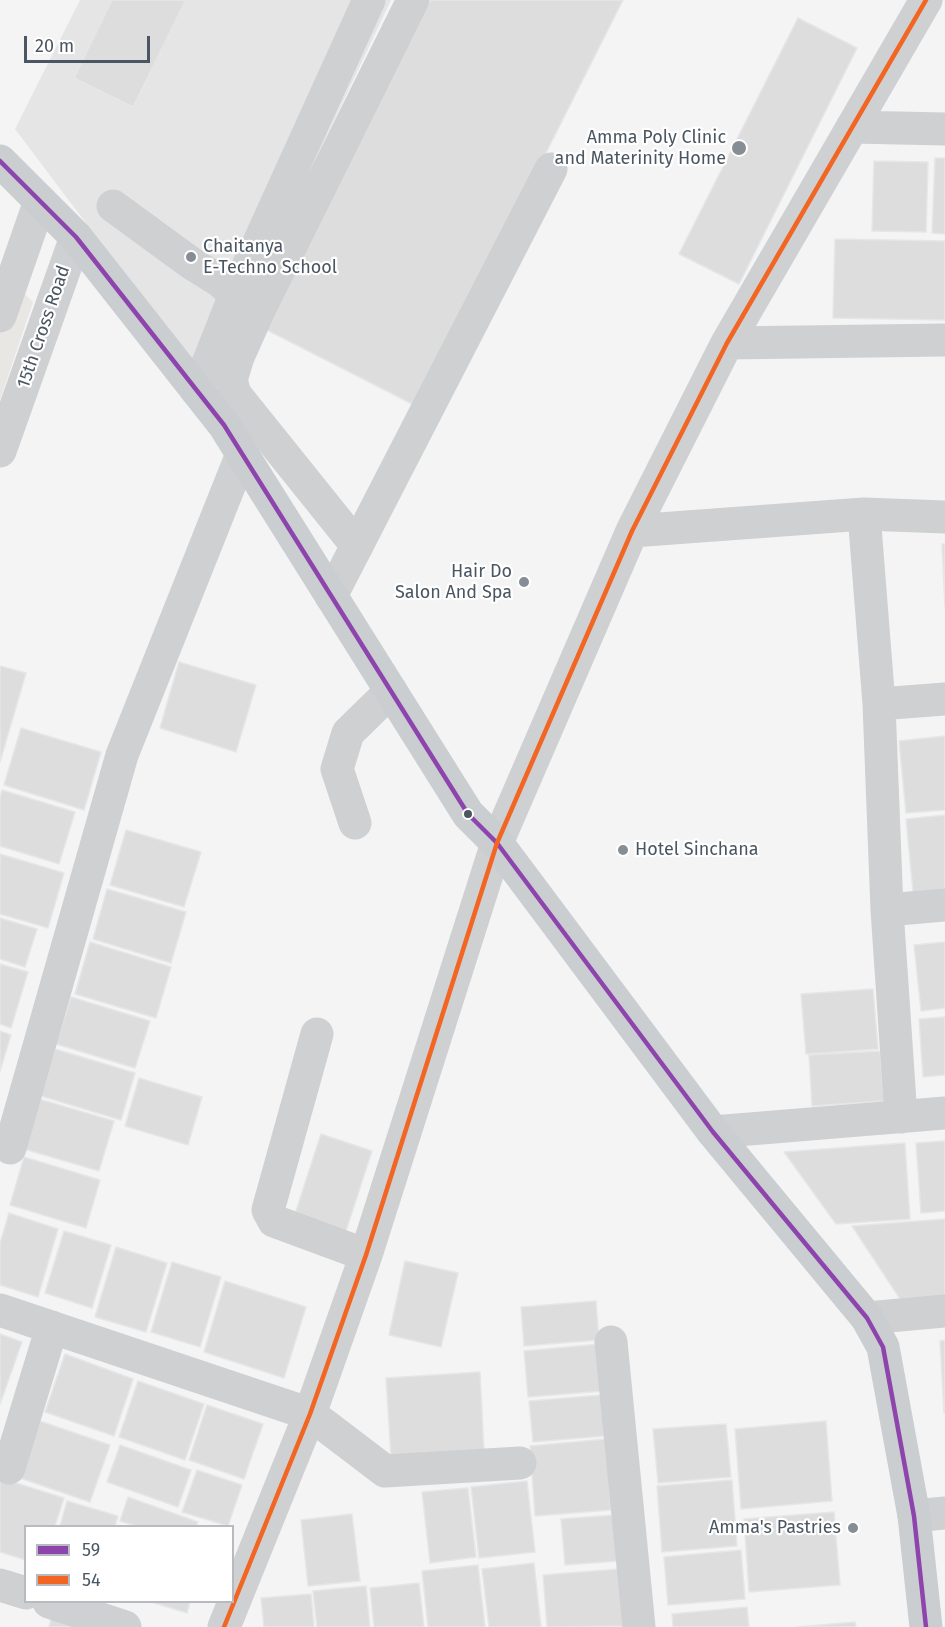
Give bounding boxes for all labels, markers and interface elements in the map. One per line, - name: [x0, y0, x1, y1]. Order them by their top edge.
- scale bar: [27, 24, 153, 62]
- text: 20 m: [35, 35, 74, 57]
- place label: Amma Poly Clinic and Materinity Home: [555, 127, 726, 170]
- marker: Amma Poly Clinic and Materinity Home: [730, 139, 748, 157]
- place label: Chaitanya E-Techno School: [203, 236, 337, 278]
- marker: Chaitanya E-Techno School: [184, 250, 198, 264]
- street label: 15th Cross Road: [13, 263, 75, 391]
- place label: Hair Do Salon And Spa: [395, 561, 512, 604]
- marker: Hair Do Salon And Spa: [517, 575, 531, 589]
- unlabelled marker: [462, 808, 474, 820]
- place label: Hotel Sinchana: [635, 839, 759, 861]
- marker: Hotel Sinchana: [616, 843, 630, 857]
- place label: Amma's Pastries: [709, 1517, 841, 1539]
- marker: Amma's Pastries: [846, 1521, 860, 1535]
- legend: [24, 1525, 234, 1603]
- text: 59: [82, 1539, 100, 1561]
- text: 54: [82, 1569, 101, 1591]

